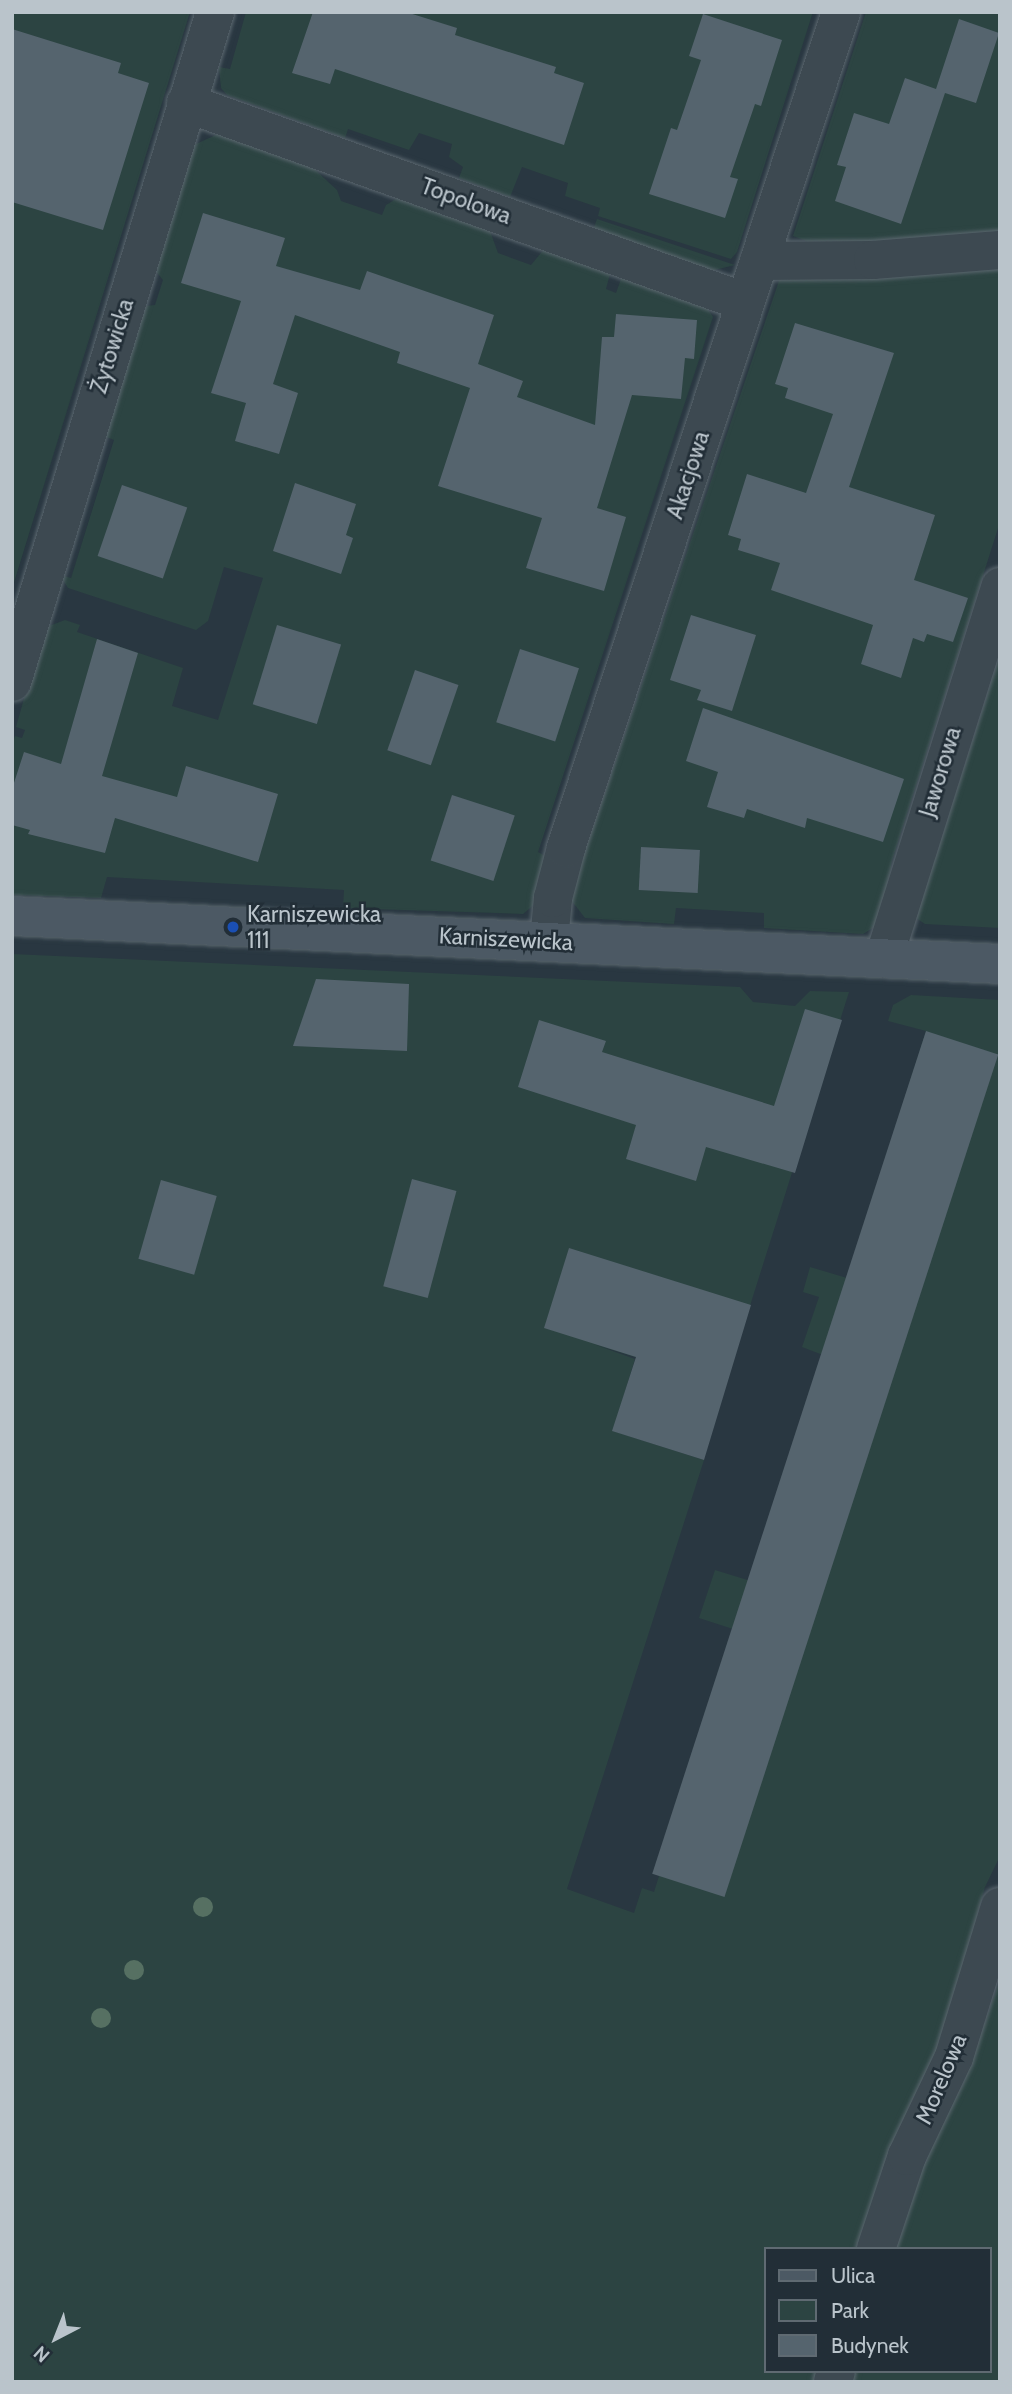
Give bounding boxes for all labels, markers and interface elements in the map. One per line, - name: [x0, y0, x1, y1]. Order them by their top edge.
- street label: Topolowa: [417, 172, 515, 230]
- street label: Żytowicka: [85, 295, 139, 397]
- street label: Akacjowa: [661, 428, 715, 522]
- street label: Jaworowa: [913, 724, 967, 820]
- place label: Karniszewicka 111: [247, 900, 381, 954]
- marker: Karniszewicka 111: [225, 919, 241, 935]
- street label: Karniszewicka: [438, 922, 574, 956]
- street label: Morelowa: [910, 2030, 972, 2128]
- legend: [764, 2247, 991, 2373]
- text: Ulica: [831, 2263, 875, 2288]
- text: Park: [831, 2298, 869, 2323]
- north arrow: [21, 2303, 91, 2373]
- text: Budynek: [831, 2333, 909, 2358]
- text: N: [29, 2341, 54, 2367]

